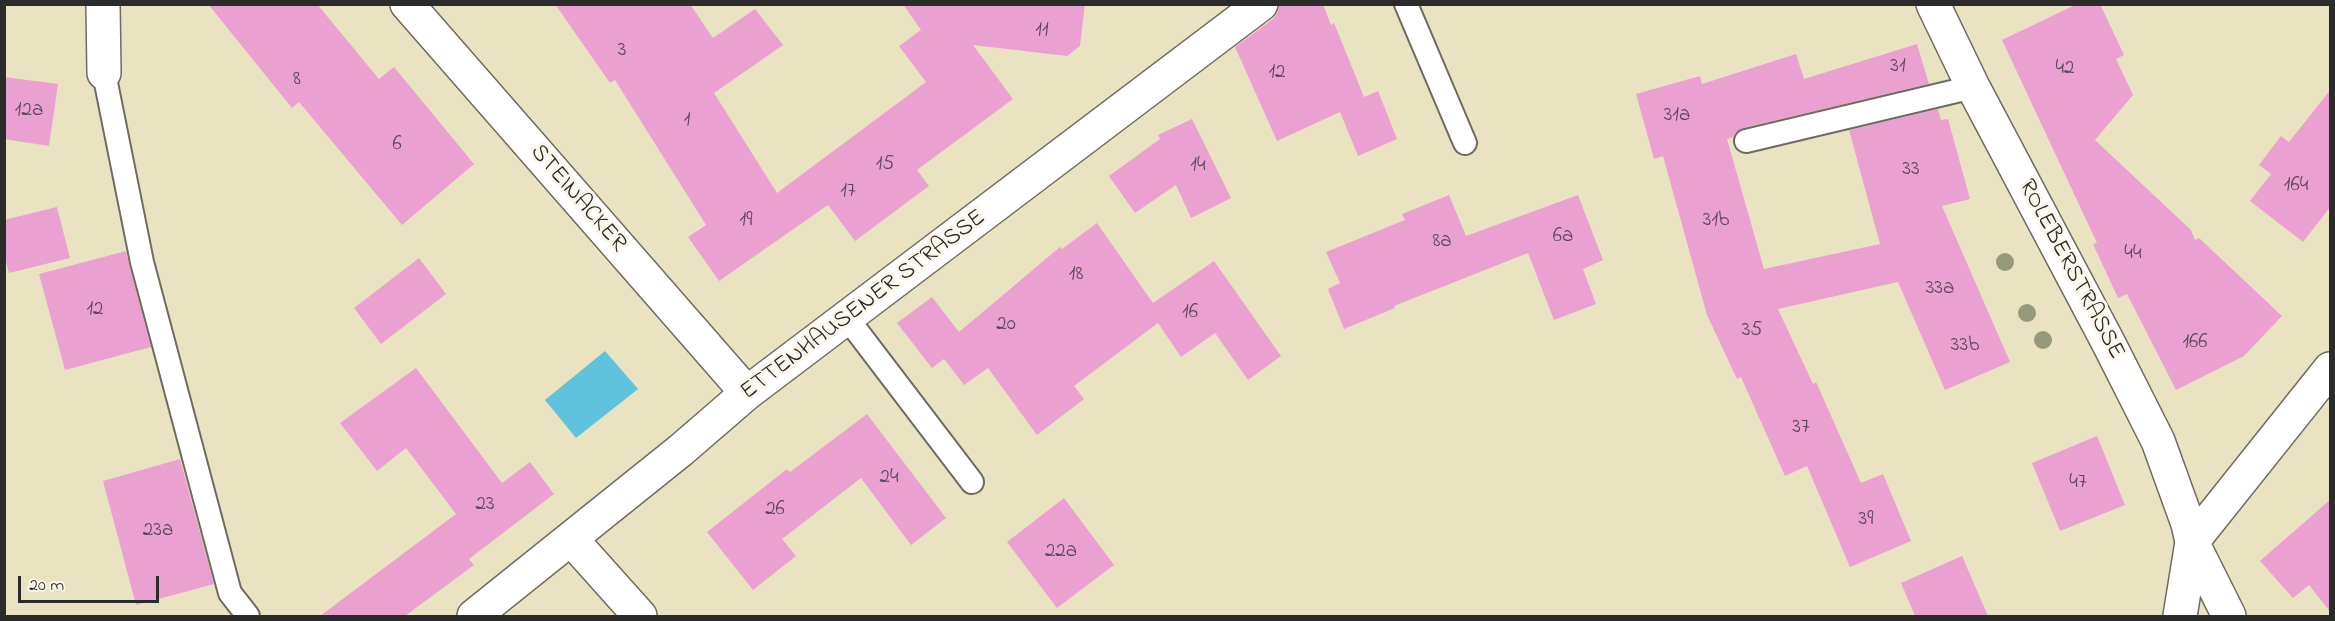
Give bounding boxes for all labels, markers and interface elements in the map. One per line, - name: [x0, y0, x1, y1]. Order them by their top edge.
- house number: 11: [1035, 19, 1049, 45]
- house number: 3: [618, 39, 626, 65]
- house number: 31: [1890, 55, 1906, 81]
- house number: 42: [2055, 57, 2075, 83]
- house number: 12: [1268, 61, 1286, 87]
- house number: 8: [293, 68, 301, 94]
- house number: 12a: [15, 99, 43, 125]
- house number: 31a: [1664, 104, 1690, 130]
- house number: 1: [684, 109, 690, 135]
- house number: 6: [392, 133, 402, 159]
- street label: STEINACKER: [523, 139, 631, 259]
- house number: 15: [876, 153, 894, 179]
- house number: 14: [1190, 154, 1206, 180]
- house number: 33: [1902, 158, 1920, 184]
- house number: 164: [2284, 174, 2308, 200]
- street label: ROLEBERSTRASSE: [2011, 175, 2129, 365]
- house number: 17: [840, 180, 856, 206]
- street label: ETTENHAUSENER STRASSE: [736, 204, 992, 408]
- house number: 19: [740, 209, 752, 235]
- house number: 31b: [1703, 209, 1729, 235]
- house number: 6a: [1553, 225, 1573, 251]
- house number: 8a: [1432, 230, 1452, 256]
- house number: 44: [2124, 242, 2142, 268]
- house number: 18: [1069, 263, 1083, 289]
- house number: 33a: [1926, 277, 1954, 303]
- house number: 12: [86, 298, 104, 324]
- house number: 16: [1182, 301, 1198, 327]
- house number: 20: [996, 313, 1016, 339]
- house number: 35: [1742, 319, 1762, 345]
- house number: 166: [2182, 331, 2208, 357]
- house number: 33b: [1951, 334, 1979, 360]
- house number: 37: [1792, 416, 1810, 442]
- house number: 24: [879, 466, 899, 492]
- house number: 47: [2069, 471, 2087, 497]
- house number: 23: [475, 493, 495, 519]
- house number: 26: [765, 498, 785, 524]
- house number: 39: [1859, 508, 1873, 534]
- house number: 23a: [143, 519, 173, 545]
- house number: 22a: [1045, 540, 1077, 566]
- scale bar: [21, 564, 162, 602]
- text: 20 m: [29, 573, 64, 599]

